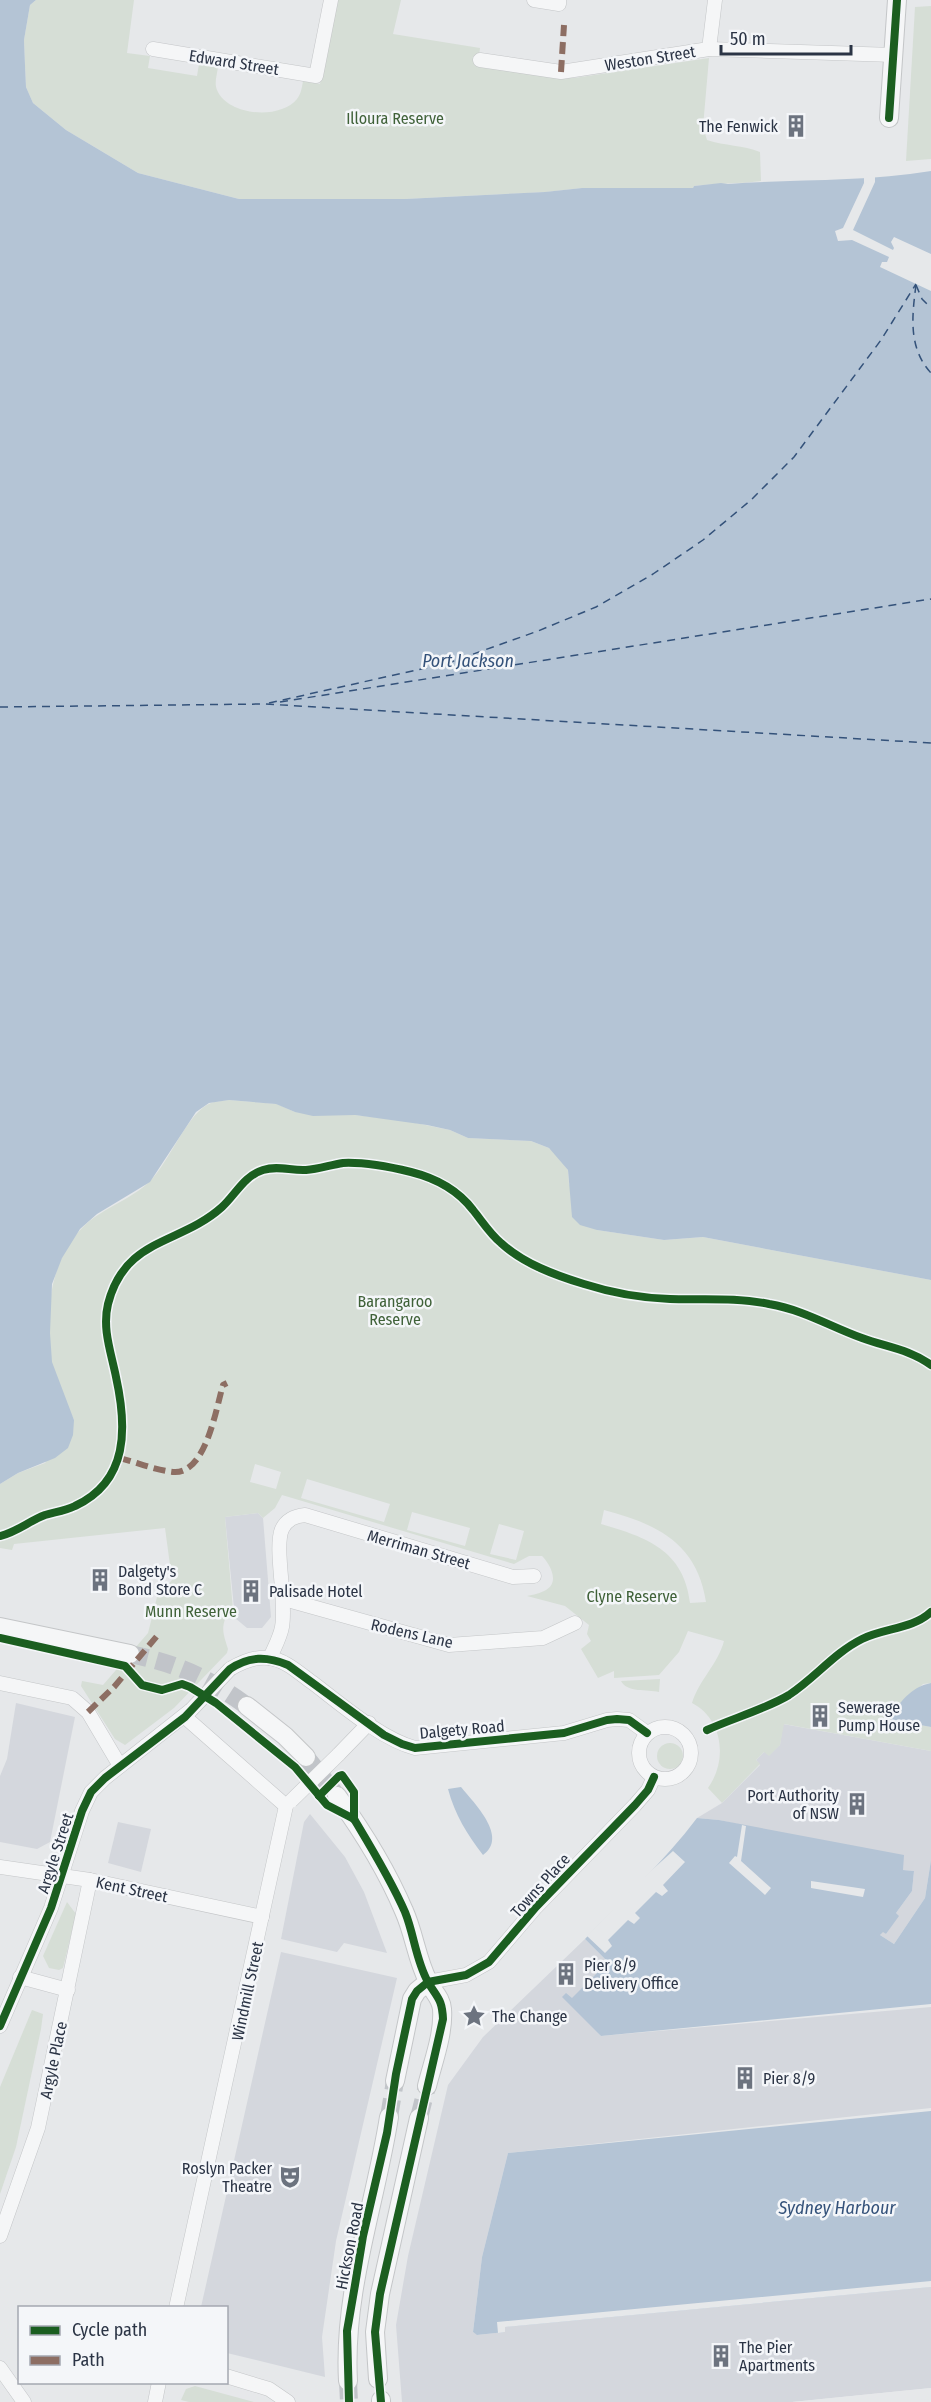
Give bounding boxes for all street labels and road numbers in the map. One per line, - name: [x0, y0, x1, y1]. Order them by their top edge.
- street label: Weston Street: [603, 42, 698, 75]
- street label: Edward Street: [188, 46, 281, 79]
- street label: Merriman Street: [365, 1526, 473, 1573]
- street label: Rodens Lane: [369, 1615, 455, 1652]
- street label: Dalgety Road: [419, 1716, 505, 1743]
- street label: Argyle Street: [34, 1810, 78, 1896]
- street label: Towns Place: [507, 1850, 574, 1921]
- street label: Kent Street: [94, 1873, 170, 1907]
- street label: Windmill Street: [228, 1939, 267, 2042]
- street label: Argyle Place: [36, 2019, 71, 2101]
- street label: Hickson Road: [332, 2201, 367, 2291]

